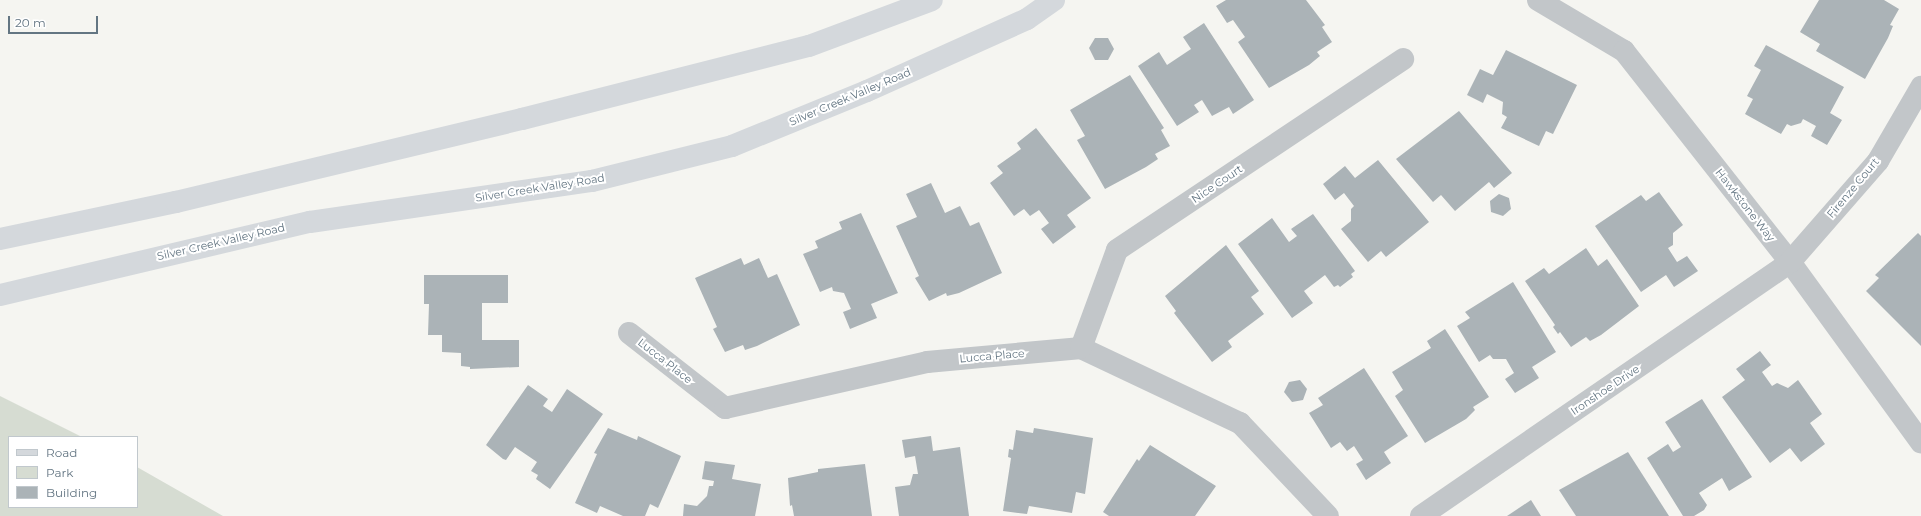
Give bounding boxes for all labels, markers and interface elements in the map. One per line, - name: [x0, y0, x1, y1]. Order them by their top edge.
- scale bar: [10, 8, 100, 34]
- text: 20 m: [15, 15, 46, 30]
- street label: Silver Creek Valley Road: [787, 65, 913, 129]
- street label: Firenze Court: [1824, 155, 1882, 221]
- street label: Nice Court: [1189, 162, 1245, 206]
- street label: Hawkstone Way: [1712, 166, 1778, 244]
- street label: Silver Creek Valley Road: [474, 171, 606, 205]
- street label: Silver Creek Valley Road: [156, 221, 286, 263]
- street label: Lucca Place: [635, 336, 695, 386]
- street label: Lucca Place: [959, 347, 1025, 365]
- street label: Ironshoe Drive: [1568, 362, 1642, 418]
- legend: [8, 436, 138, 508]
- text: Road: [46, 445, 77, 460]
- text: Park: [46, 465, 73, 480]
- text: Building: [46, 485, 97, 500]

